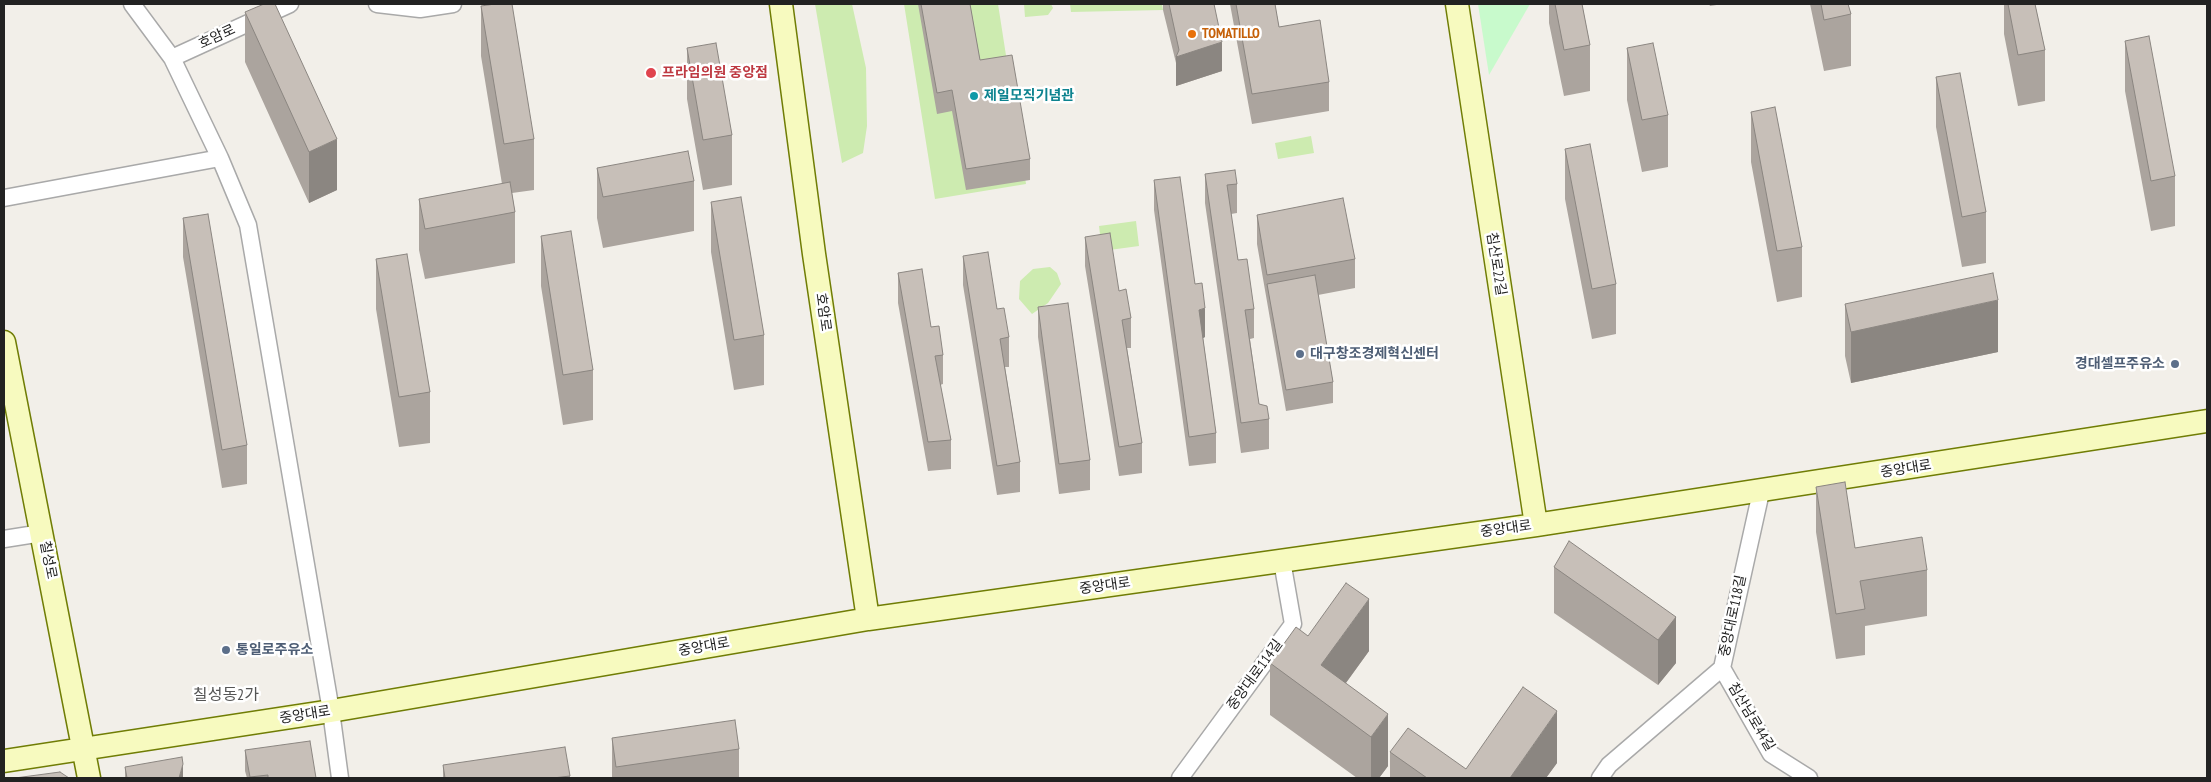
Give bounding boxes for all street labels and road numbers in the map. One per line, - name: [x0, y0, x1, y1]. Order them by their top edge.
- street label: 호암로: [196, 21, 238, 53]
- street label: 침산로22길: [1483, 231, 1509, 297]
- street label: 호암로: [812, 292, 834, 332]
- street label: 중앙대로: [1879, 457, 1933, 481]
- street label: 중앙대로: [1479, 517, 1533, 541]
- street label: 칠성로: [36, 539, 60, 581]
- street label: 중앙대로: [1078, 574, 1132, 598]
- street label: 중앙대로118길: [1716, 574, 1750, 658]
- street label: 중앙대로: [677, 634, 731, 660]
- street label: 중앙대로114길: [1224, 636, 1286, 714]
- street label: 침산남로44길: [1724, 680, 1778, 754]
- street label: 중앙대로: [278, 703, 332, 727]

